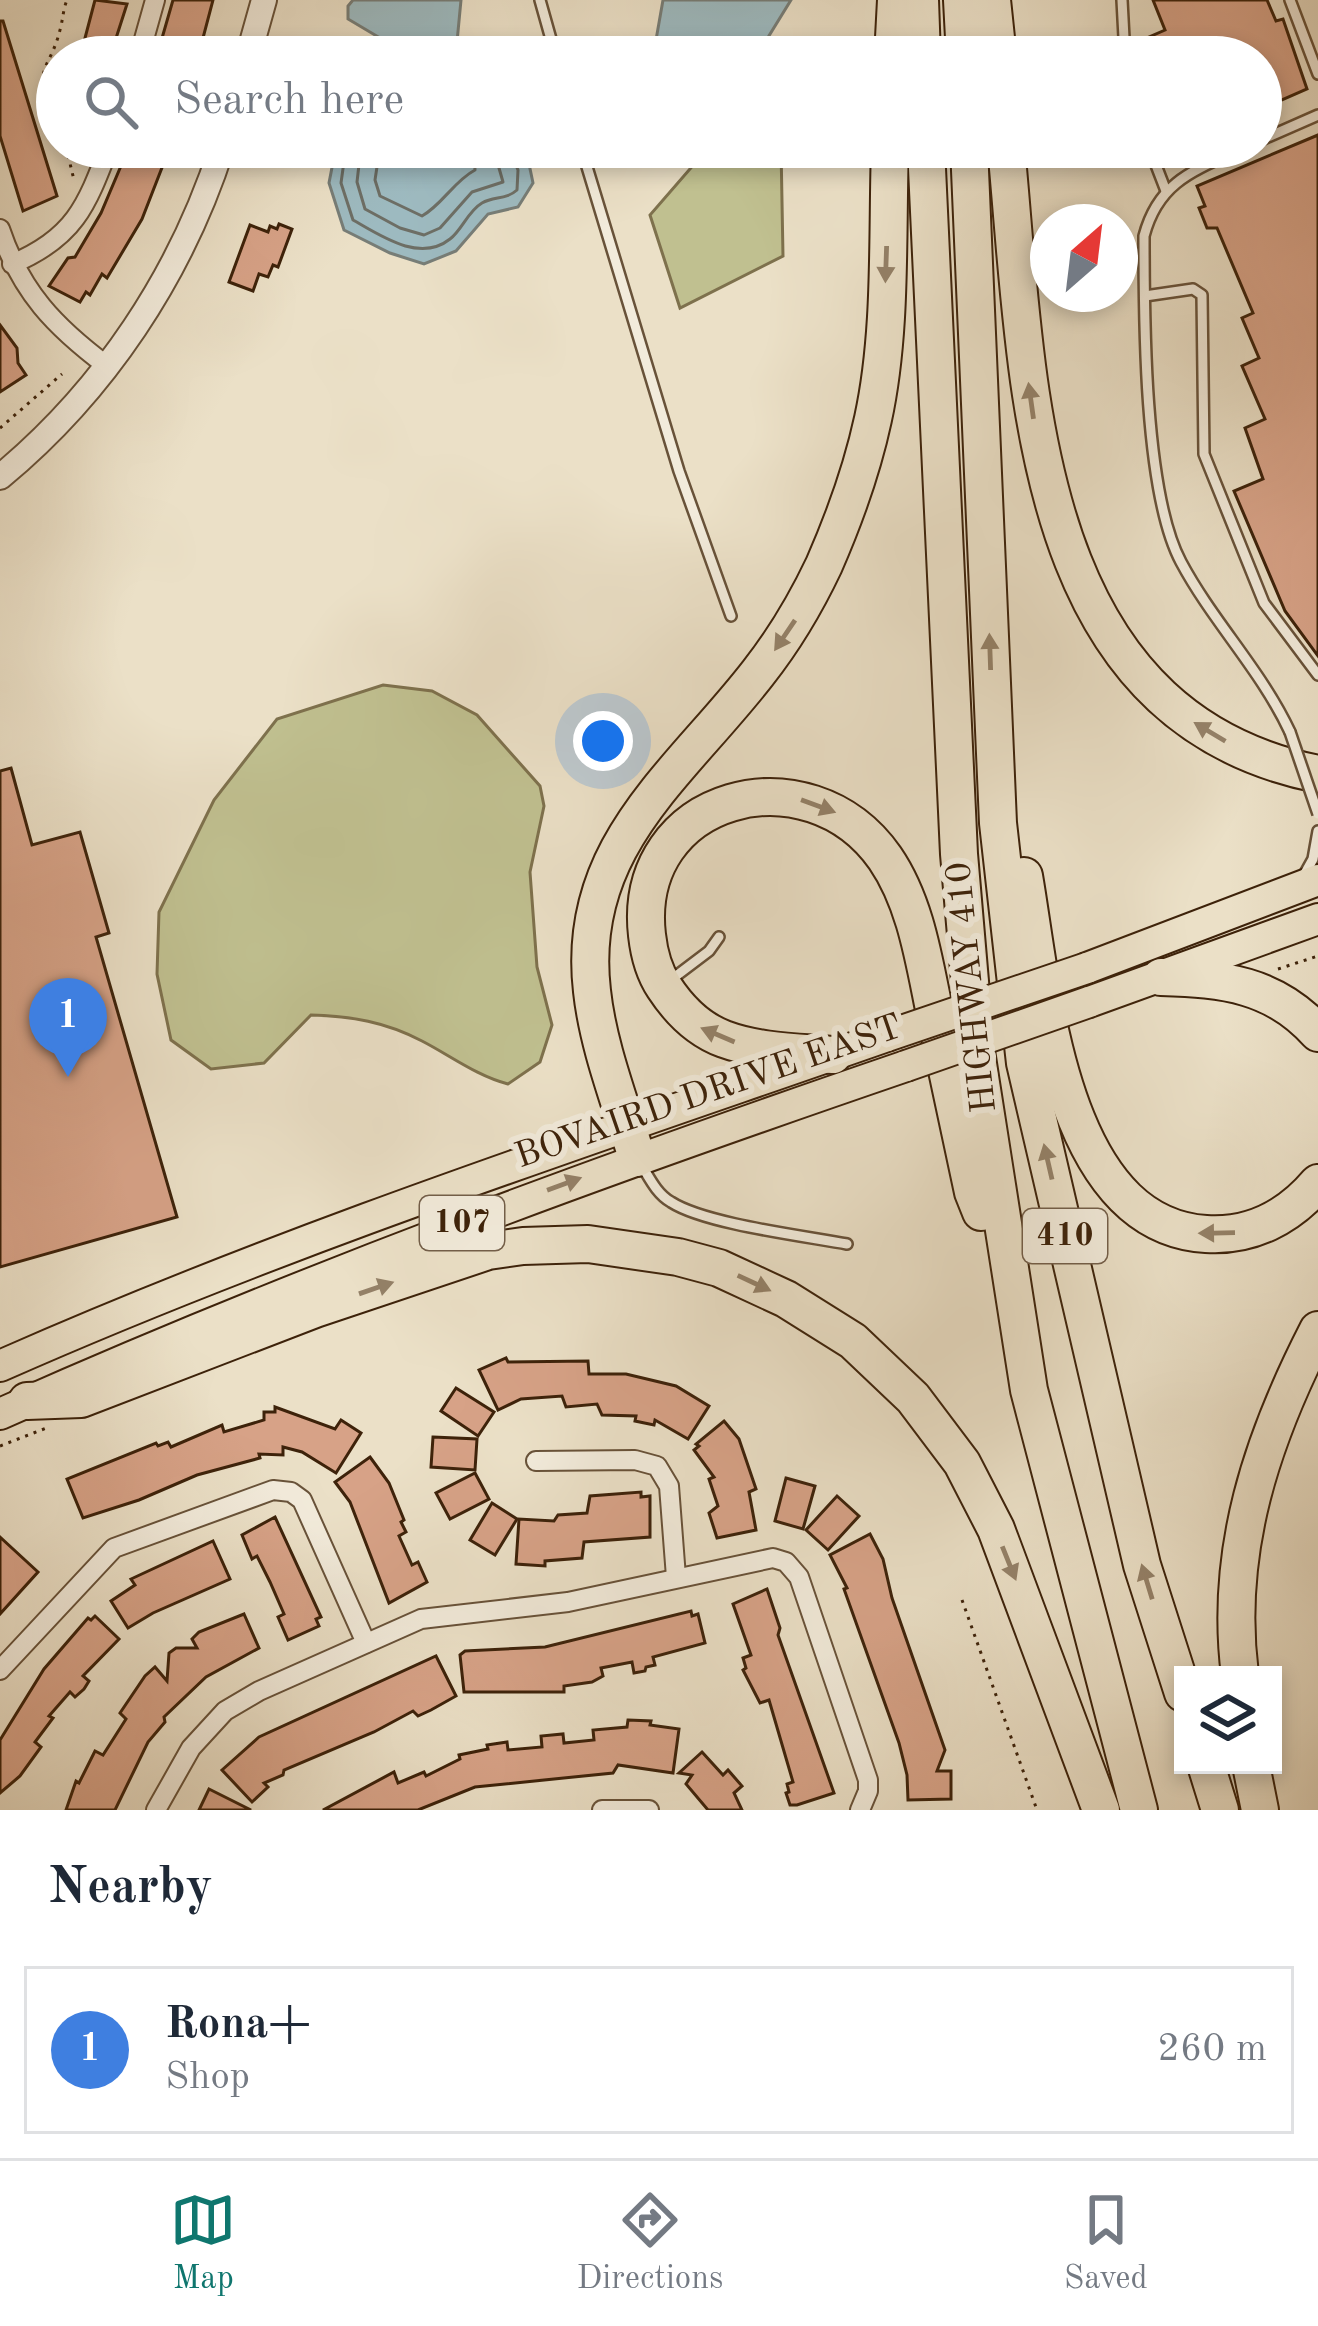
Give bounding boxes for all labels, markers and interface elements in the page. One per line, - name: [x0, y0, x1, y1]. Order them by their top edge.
- search box: [36, 36, 1282, 168]
- icon: search: [78, 69, 144, 135]
- text: Search here: [174, 79, 404, 124]
- north arrow: [1030, 204, 1138, 312]
- one-way arrow: [876, 246, 895, 284]
- one-way arrow: [1021, 381, 1040, 419]
- one-way arrow: [774, 618, 797, 651]
- one-way arrow: [980, 632, 999, 670]
- your location: [573, 711, 633, 771]
- one-way arrow: [1193, 722, 1226, 744]
- one-way arrow: [800, 797, 836, 816]
- street label: HIGHWAY 410: [942, 860, 1004, 1114]
- pin: 1: [29, 978, 107, 1077]
- street label: BOVAIRD DRIVE EAST: [511, 1010, 907, 1176]
- one-way arrow: [700, 1025, 736, 1044]
- one-way arrow: [1038, 1143, 1057, 1180]
- one-way arrow: [546, 1174, 582, 1193]
- road number: 107: [420, 1196, 504, 1250]
- road number: 410: [1023, 1209, 1107, 1263]
- one-way arrow: [1197, 1223, 1235, 1242]
- one-way arrow: [737, 1273, 772, 1293]
- one-way arrow: [358, 1278, 394, 1296]
- one-way arrow: [1001, 1546, 1020, 1582]
- one-way arrow: [1137, 1563, 1156, 1600]
- map controls: [1174, 1666, 1282, 1774]
- button: layers: [1174, 1666, 1282, 1774]
- text: Nearby: [48, 1863, 213, 1914]
- text: Rona+: [165, 2003, 311, 2048]
- text: 1: [79, 2030, 101, 2069]
- text: 260 m: [1157, 2030, 1267, 2069]
- text: Shop: [165, 2058, 250, 2097]
- tab: Map: [170, 2187, 236, 2300]
- tab: Directions: [577, 2187, 723, 2300]
- tab: Saved: [1064, 2187, 1148, 2300]

